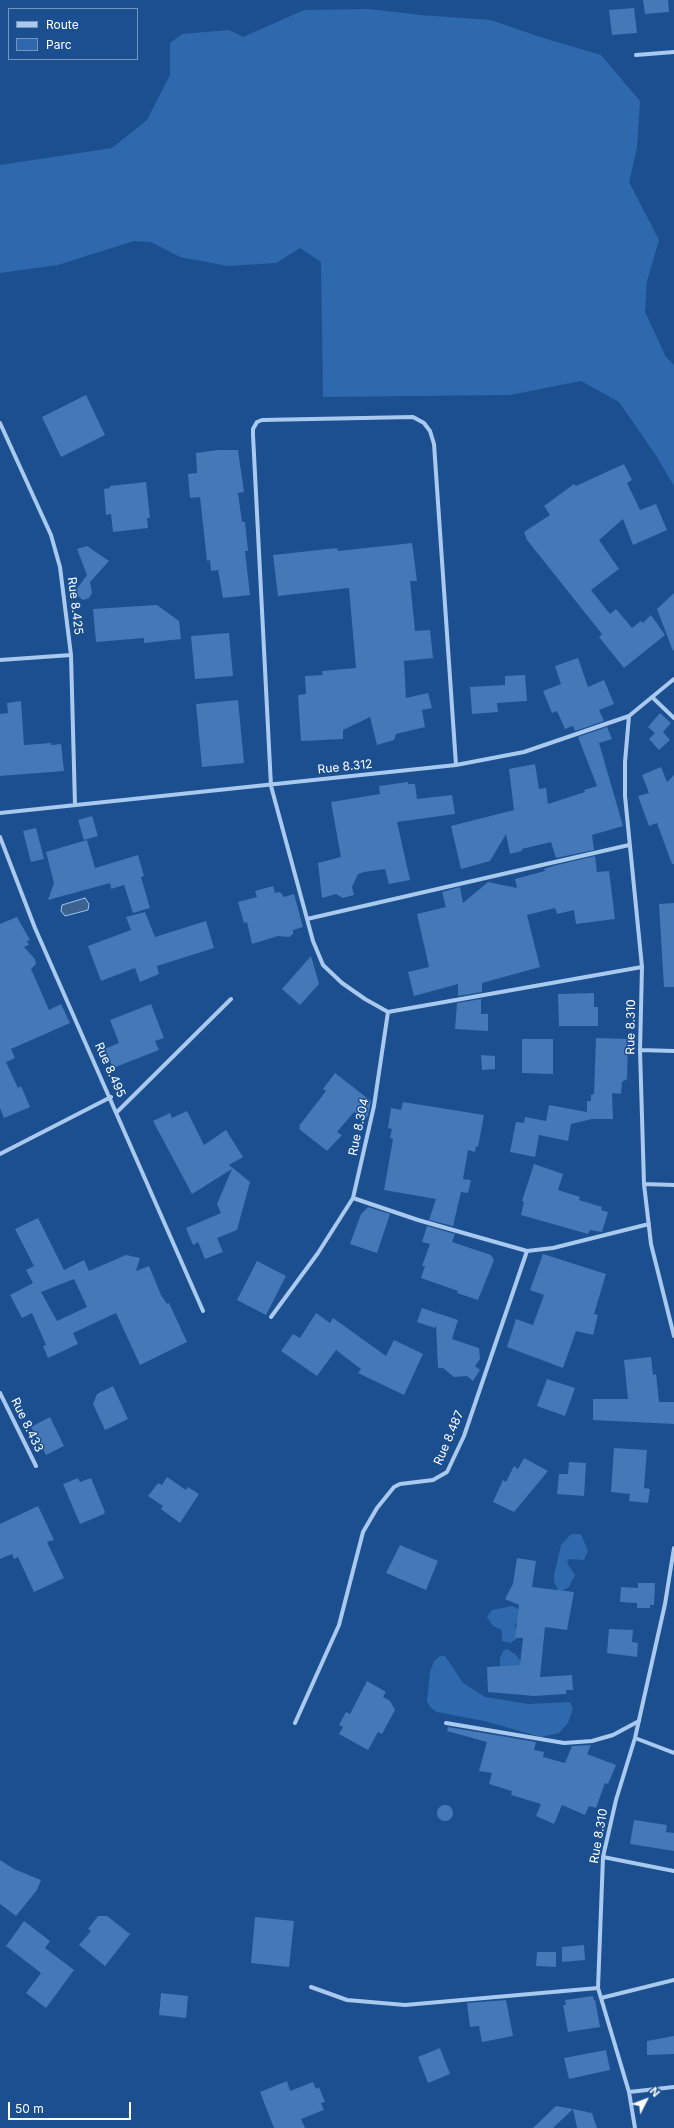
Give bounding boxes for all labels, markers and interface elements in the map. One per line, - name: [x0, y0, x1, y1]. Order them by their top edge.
- legend: [8, 8, 138, 60]
- text: Route: [46, 17, 79, 32]
- text: Parc: [46, 37, 72, 52]
- street label: Rue 8.425: [64, 576, 86, 636]
- street label: Rue 8.312: [317, 757, 373, 777]
- street label: Rue 8.310: [623, 999, 639, 1055]
- street label: Rue 8.495: [92, 1040, 128, 1100]
- street label: Rue 8.304: [346, 1097, 372, 1157]
- street label: Rue 8.433: [8, 1396, 46, 1454]
- street label: Rue 8.487: [431, 1409, 467, 1467]
- street label: Rue 8.310: [587, 1807, 611, 1865]
- north arrow: [626, 2080, 666, 2120]
- text: N: [647, 2084, 663, 2100]
- scale bar: [10, 2094, 133, 2120]
- text: 50 m: [15, 2101, 44, 2116]

